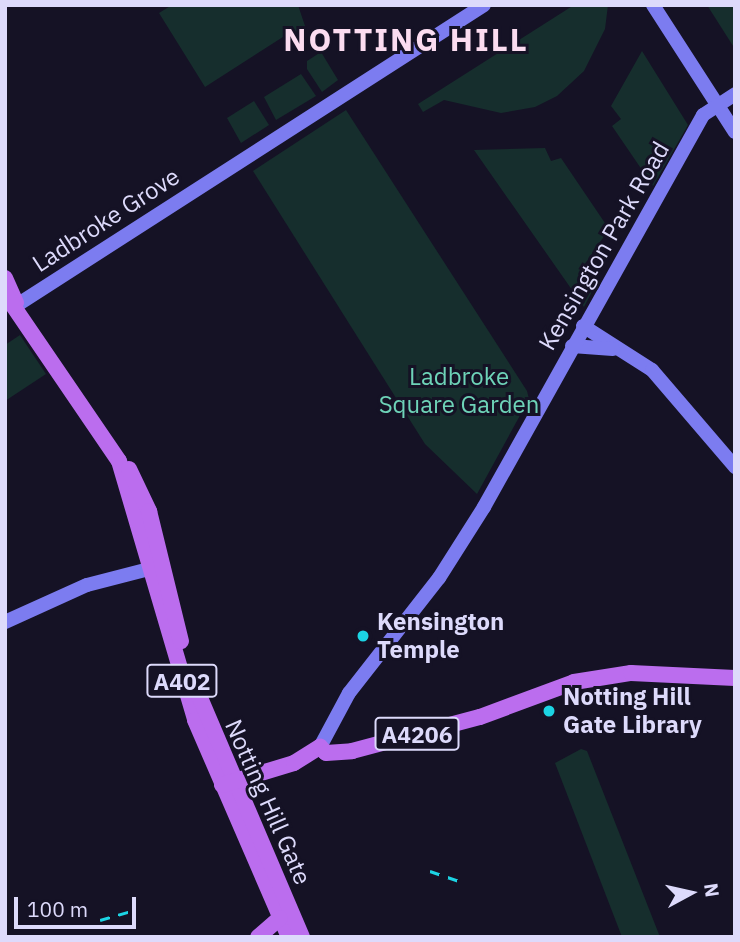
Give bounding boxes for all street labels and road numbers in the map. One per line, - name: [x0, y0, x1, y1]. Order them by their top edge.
- street label: Kensington Park Road: [533, 137, 675, 355]
- street label: Ladbroke Grove: [27, 162, 185, 278]
- road number: A402: [145, 662, 219, 701]
- road number: A4206: [373, 714, 461, 754]
- street label: Notting Hill Gate: [219, 715, 317, 889]

